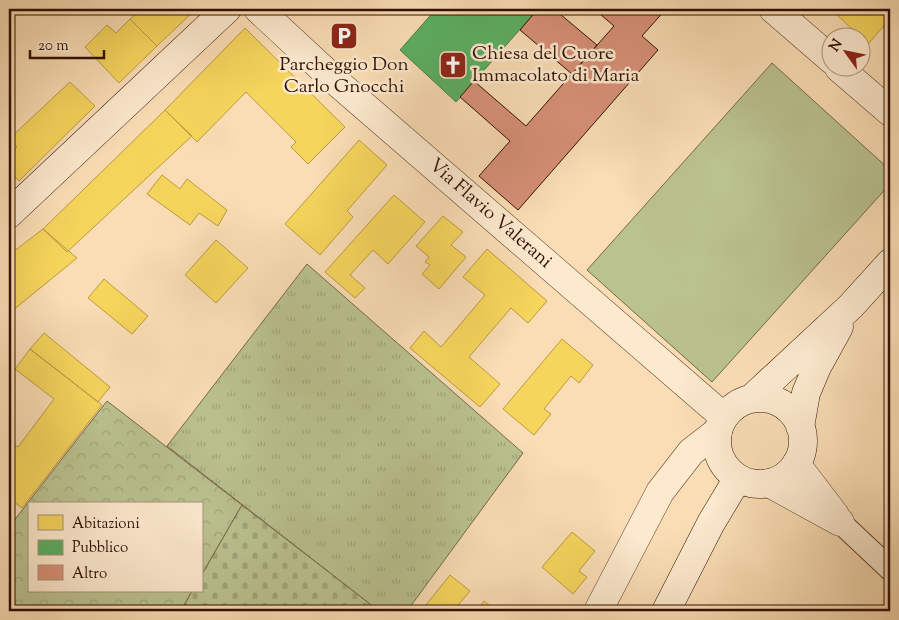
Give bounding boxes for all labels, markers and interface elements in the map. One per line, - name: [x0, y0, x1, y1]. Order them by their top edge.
- parking icon: Parcheggio Don Carlo Gnocchi: [329, 21, 359, 51]
- scale bar: [30, 28, 104, 60]
- north arrow: [822, 28, 872, 78]
- text: 20 m: [38, 36, 69, 57]
- text: N: [825, 36, 848, 56]
- place label: Chiesa del Cuore Immacolato di Maria: [472, 41, 639, 90]
- church icon: Chiesa del Cuore Immacolato di Maria: [438, 50, 468, 80]
- place label: Parcheggio Don Carlo Gnocchi: [279, 52, 409, 101]
- street label: Via Flavio Valerani: [422, 153, 558, 275]
- legend: [28, 502, 202, 592]
- text: Abitazioni: [72, 514, 140, 535]
- text: Pubblico: [72, 538, 128, 559]
- text: Altro: [72, 564, 107, 585]

